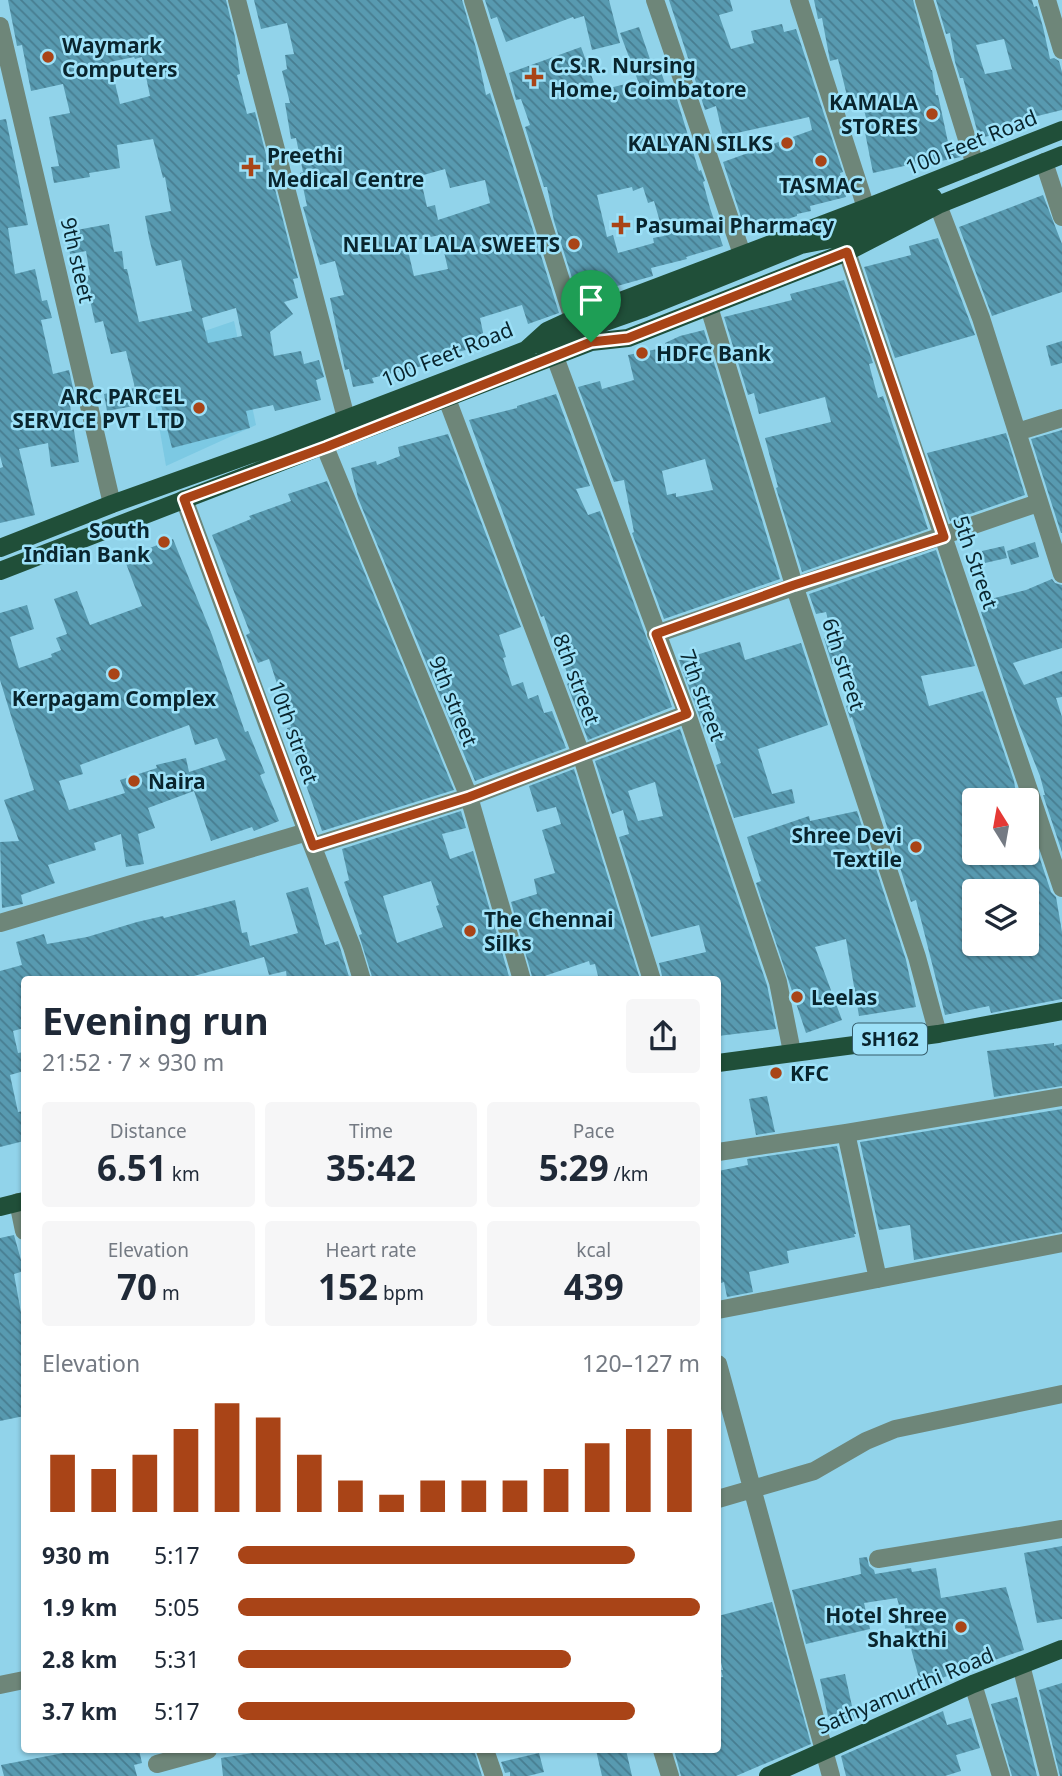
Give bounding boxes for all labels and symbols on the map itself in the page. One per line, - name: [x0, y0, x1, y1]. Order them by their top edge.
- place label: Waymark Computers: [62, 31, 178, 83]
- marker: Waymark Computers: [40, 49, 56, 65]
- place label: C.S.R. Nursing Home, Coimbatore: [550, 51, 747, 103]
- marker: C.S.R. Nursing Home, Coimbatore: [524, 67, 544, 87]
- place label: KAMALA STORES: [829, 88, 918, 140]
- street label: 100 Feet Road: [901, 103, 1041, 181]
- marker: KAMALA STORES: [924, 106, 940, 122]
- place label: KALYAN SILKS: [627, 129, 773, 157]
- marker: KALYAN SILKS: [779, 135, 795, 151]
- place label: Preethi Medical Centre: [267, 141, 424, 193]
- marker: TASMAC: [813, 153, 829, 169]
- marker: Preethi Medical Centre: [241, 157, 261, 177]
- place label: TASMAC: [779, 171, 863, 199]
- place label: Pasumai Pharmacy: [635, 211, 834, 239]
- street label: 9th steet: [55, 214, 102, 306]
- marker: Pasumai Pharmacy: [613, 217, 629, 233]
- place label: NELLAI LALA SWEETS: [342, 230, 560, 258]
- marker: NELLAI LALA SWEETS: [566, 236, 582, 252]
- pin: [561, 270, 621, 342]
- street label: 100 Feet Road: [377, 315, 517, 393]
- place label: HDFC Bank: [656, 339, 772, 367]
- marker: HDFC Bank: [634, 345, 650, 361]
- place label: ARC PARCEL SERVICE PVT LTD: [12, 382, 185, 434]
- marker: ARC PARCEL SERVICE PVT LTD: [191, 400, 207, 416]
- street label: 5th Street: [947, 512, 1005, 613]
- place label: South Indian Bank: [24, 516, 151, 568]
- marker: South Indian Bank: [156, 534, 172, 550]
- street label: 6th street: [816, 614, 872, 714]
- street label: 8th street: [547, 630, 607, 729]
- street label: 7th street: [674, 645, 733, 745]
- street label: 9th street: [423, 652, 485, 751]
- marker: Kerpagam Complex: [106, 666, 122, 682]
- street label: 10th street: [263, 677, 326, 788]
- place label: Kerpagam Complex: [12, 684, 217, 712]
- place label: Naira: [148, 767, 205, 795]
- marker: Naira: [126, 773, 142, 789]
- north arrow: [962, 788, 1040, 864]
- place label: Shree Devi Textile: [792, 821, 902, 873]
- marker: Shree Devi Textile: [908, 839, 924, 855]
- place label: The Chennai Silks: [484, 905, 614, 957]
- marker: The Chennai Silks: [462, 923, 478, 939]
- place label: Leelas: [811, 983, 877, 1011]
- marker: Leelas: [789, 989, 805, 1005]
- road number: SH162: [853, 1023, 927, 1054]
- place label: KFC: [790, 1059, 829, 1087]
- marker: KFC: [768, 1065, 784, 1081]
- place label: Hotel Shree Shakthi: [825, 1601, 947, 1653]
- marker: Hotel Shree Shakthi: [953, 1619, 969, 1635]
- street label: Sathyamurthi Road: [812, 1640, 998, 1740]

